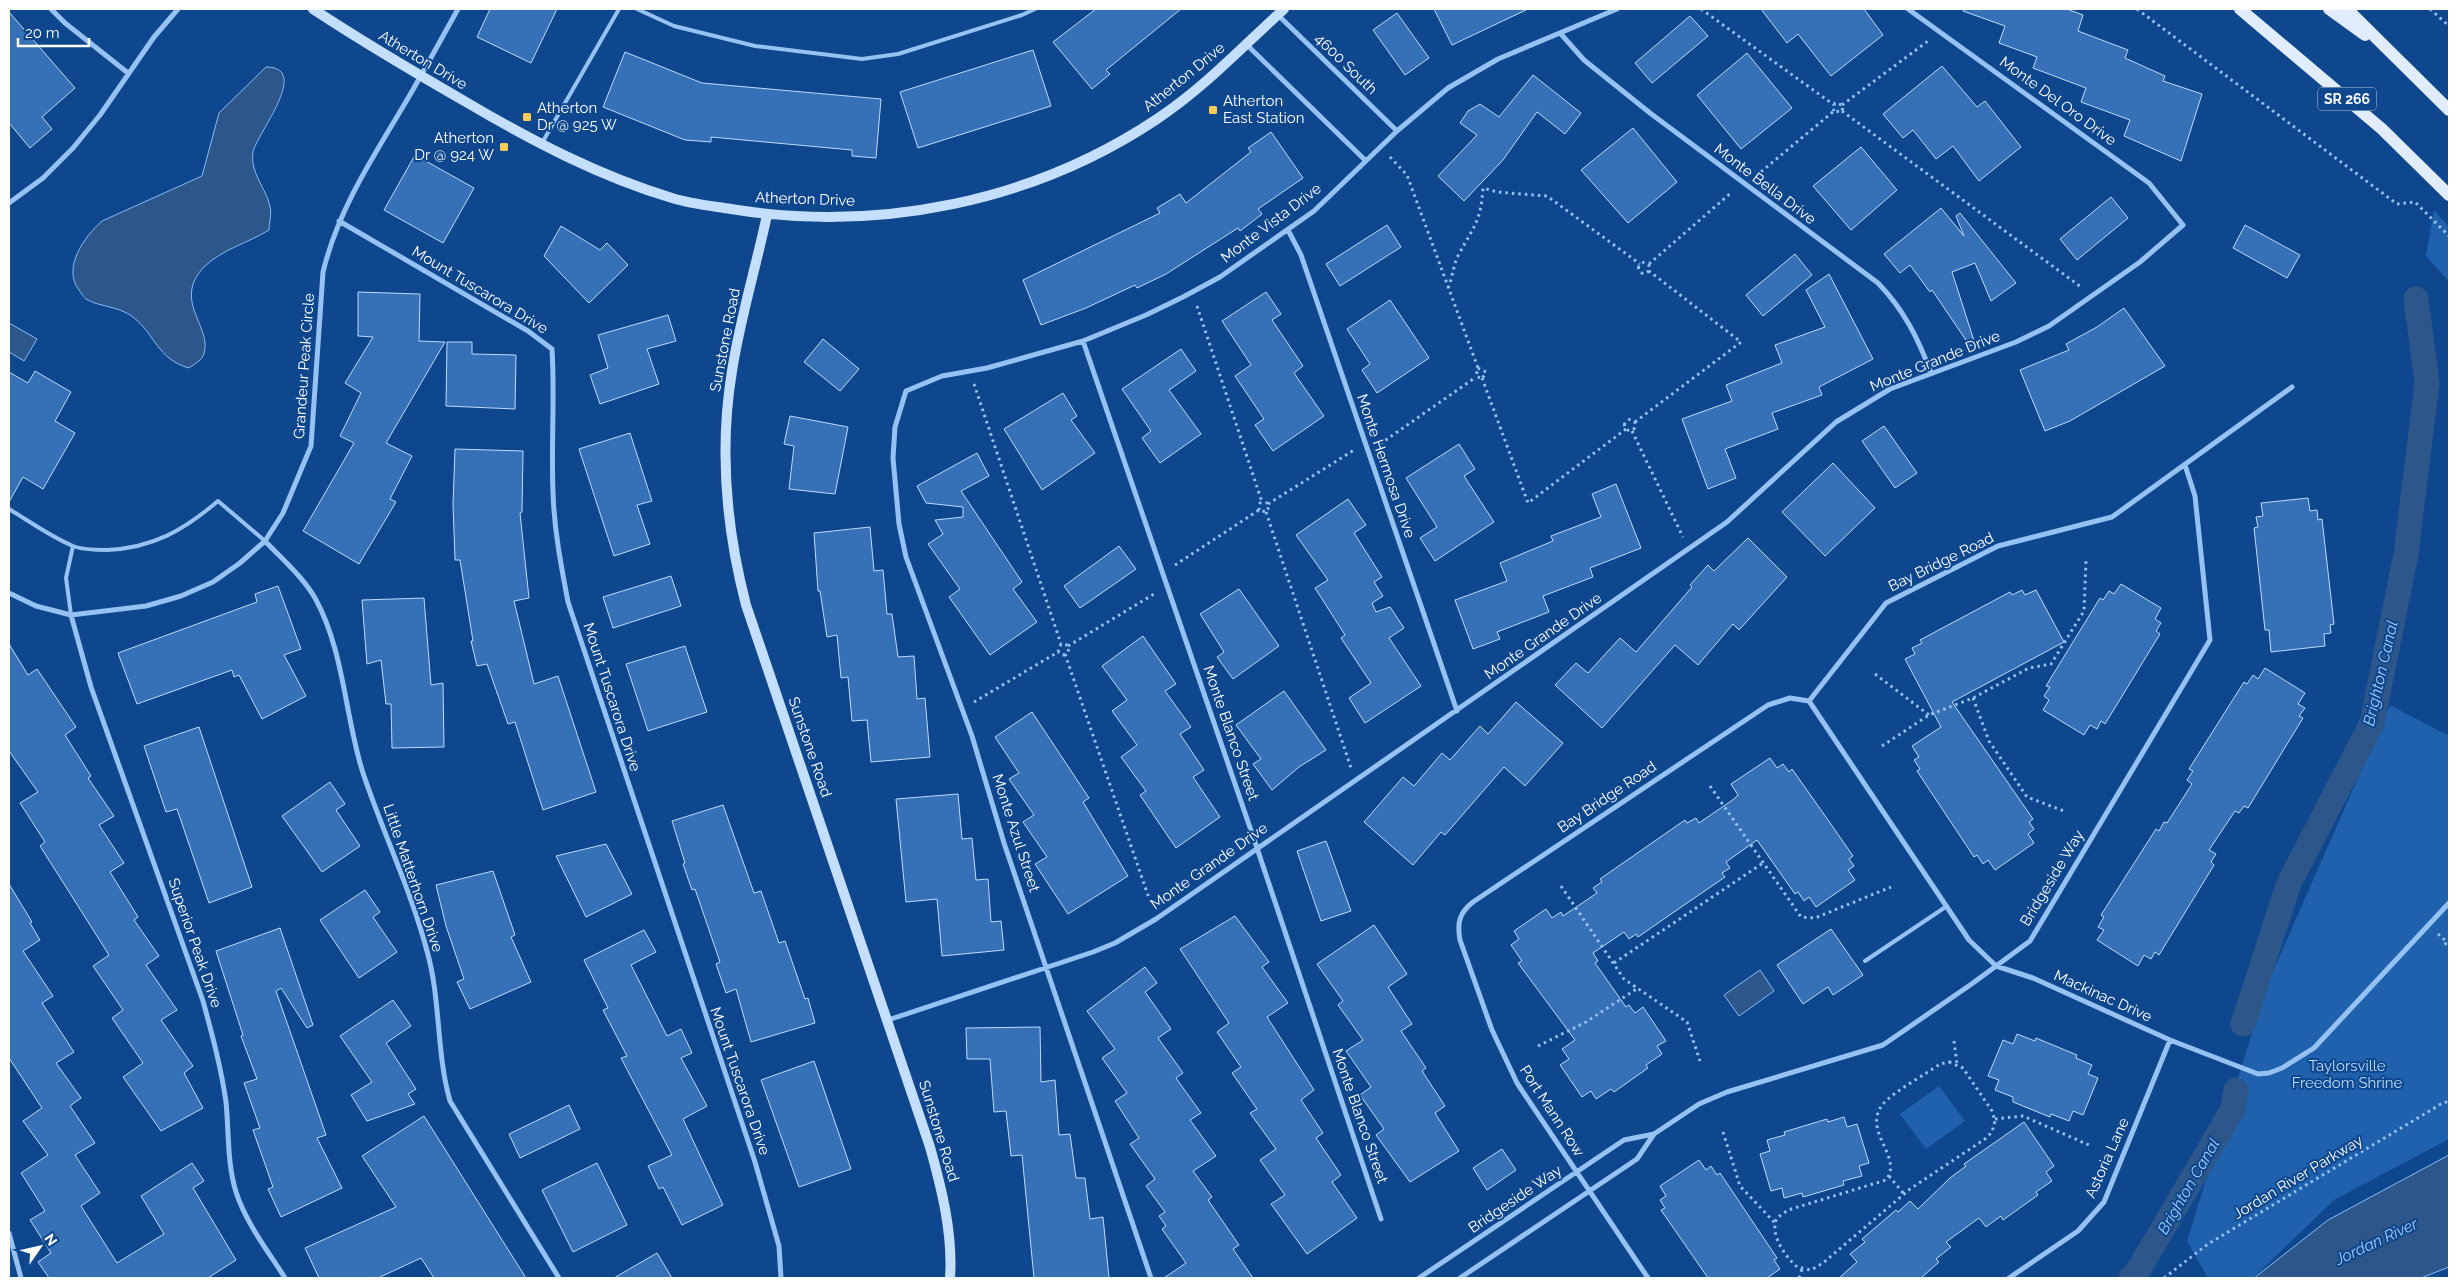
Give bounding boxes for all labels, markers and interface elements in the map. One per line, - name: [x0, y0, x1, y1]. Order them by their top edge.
- scale bar: [18, 15, 89, 47]
- text: 20 m: [25, 24, 60, 42]
- street label: Atherton Drive: [376, 27, 471, 94]
- street label: 4600 South: [1311, 30, 1381, 98]
- street label: Atherton Drive: [1140, 38, 1229, 115]
- street label: Monte Del Oro Drive: [1996, 53, 2120, 150]
- road number: SR 266: [2318, 88, 2376, 110]
- place label: Atherton East Station: [1223, 92, 1304, 127]
- place label: Atherton Dr @ 925 W: [537, 99, 617, 134]
- marker: Atherton East Station: [1207, 104, 1219, 116]
- marker: Atherton Dr @ 925 W: [521, 111, 533, 123]
- place label: Atherton Dr @ 924 W: [414, 129, 494, 164]
- street label: Monte Bella Drive: [1711, 140, 1820, 228]
- marker: Atherton Dr @ 924 W: [498, 141, 510, 153]
- street label: Monte Vista Drive: [1217, 179, 1325, 267]
- street label: Atherton Drive: [755, 188, 855, 210]
- street label: Mount Tuscarora Drive: [409, 242, 551, 338]
- street label: Sunstone Road: [706, 287, 744, 393]
- street label: Grandeur Peak Circle: [290, 292, 318, 440]
- street label: Monte Grande Drive: [1867, 327, 2003, 395]
- street label: Monte Hermosa Drive: [1353, 392, 1419, 540]
- street label: Bay Bridge Road: [1885, 529, 1997, 595]
- street label: Monte Grande Drive: [1481, 589, 1605, 683]
- water label: Brighton Canal: [2359, 619, 2402, 728]
- street label: Mount Tuscarora Drive: [579, 620, 645, 774]
- street label: Monte Blanco Street: [1199, 663, 1263, 803]
- street label: Sunstone Road: [784, 694, 836, 800]
- street label: Bay Bridge Road: [1554, 757, 1660, 837]
- street label: Monte Azul Street: [988, 772, 1044, 894]
- street label: Little Matterhorn Drive: [379, 802, 447, 955]
- street label: Monte Grande Drive: [1147, 819, 1271, 913]
- street label: Bridgeside Way: [2016, 827, 2088, 929]
- street label: Superior Peak Drive: [164, 876, 226, 1010]
- street label: Mackinac Drive: [2051, 966, 2155, 1026]
- street label: Mount Tuscarora Drive: [706, 1005, 774, 1158]
- street label: Monte Blanco Street: [1328, 1046, 1392, 1186]
- park label: Taylorsville Freedom Shrine: [2292, 1057, 2403, 1092]
- street label: Port Mann Row: [1516, 1062, 1588, 1160]
- street label: Sunstone Road: [915, 1078, 963, 1184]
- street label: Astoria Lane: [2081, 1115, 2133, 1201]
- street label: Jordan River Parkway: [2230, 1131, 2366, 1223]
- water label: Brighton Canal: [2153, 1135, 2224, 1237]
- street label: Bridgeside Way: [1465, 1161, 1565, 1237]
- water label: Jordan River: [2331, 1214, 2421, 1269]
- north arrow: [15, 1222, 65, 1272]
- text: N: [41, 1231, 60, 1249]

